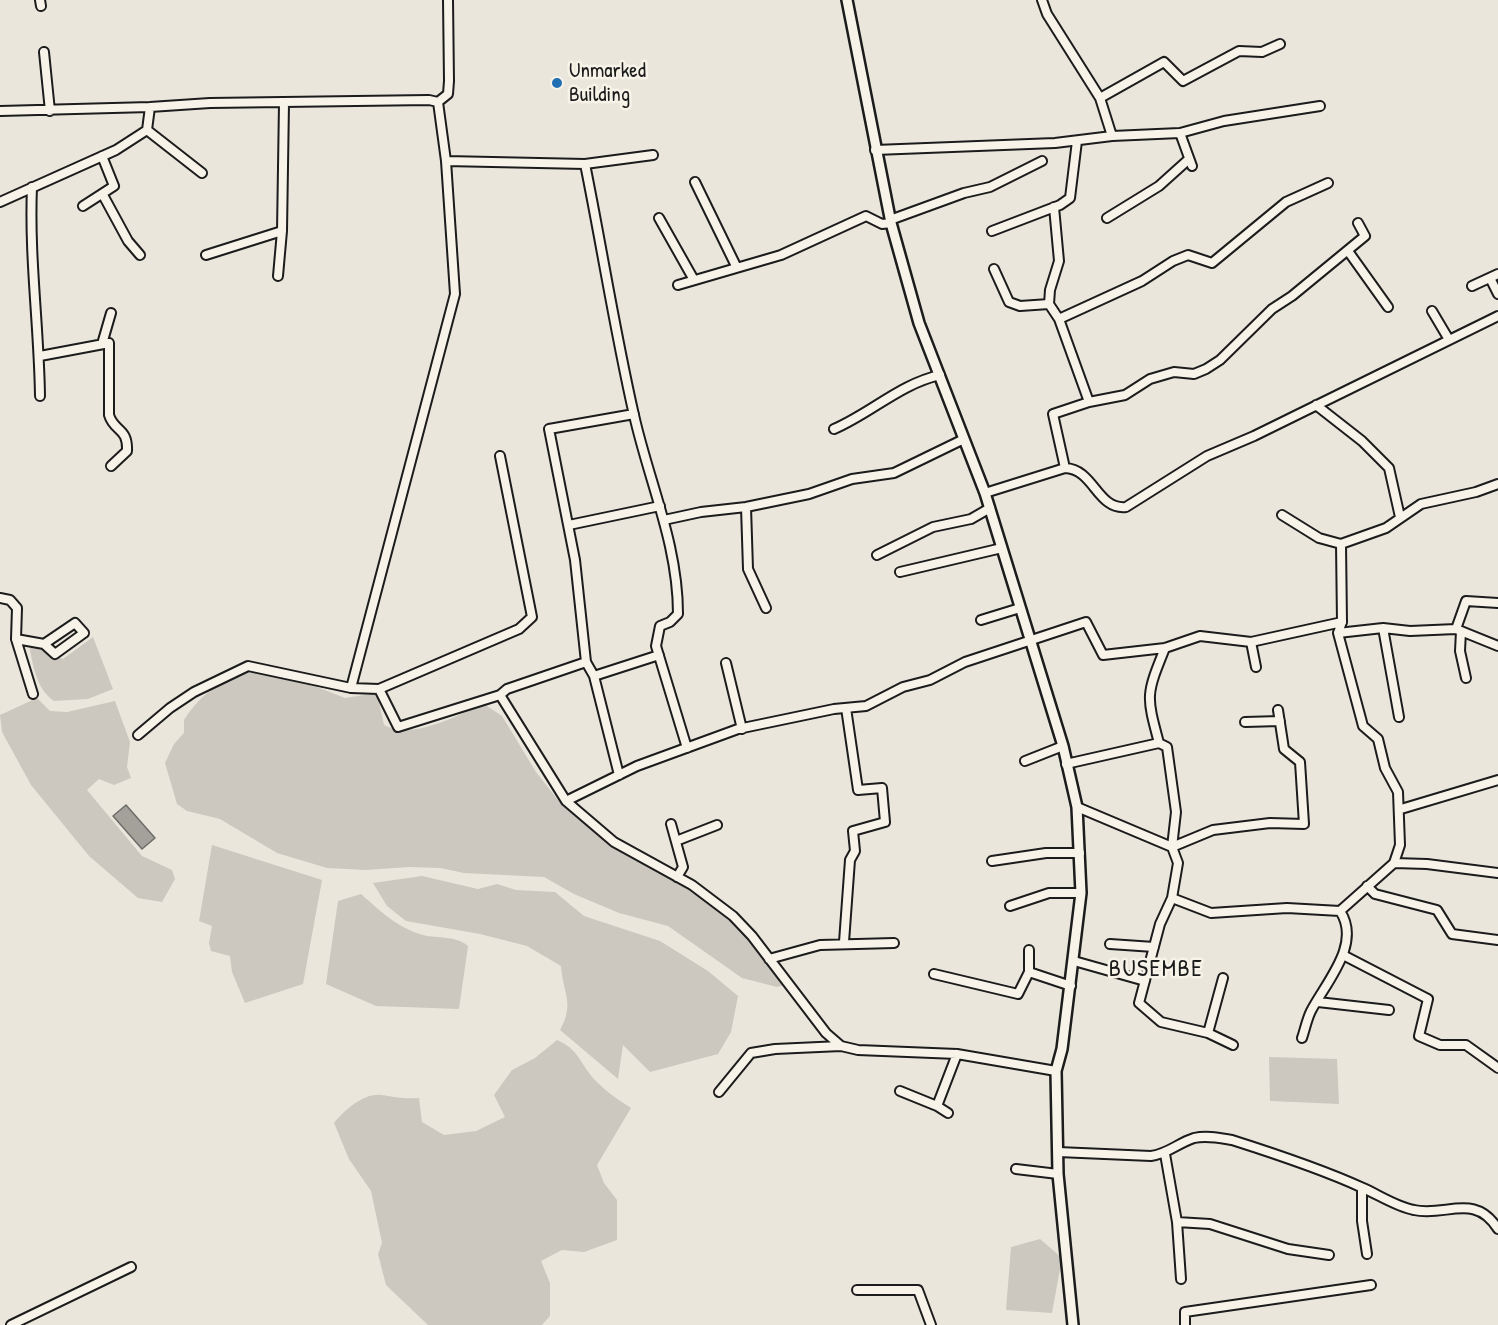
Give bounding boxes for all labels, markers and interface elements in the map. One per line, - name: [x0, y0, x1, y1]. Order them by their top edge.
- place label: Unmarked Building: [569, 58, 646, 108]
- marker: Unmarked Building: [550, 76, 564, 90]
- district label: BUSEMBE: [1109, 956, 1203, 984]

